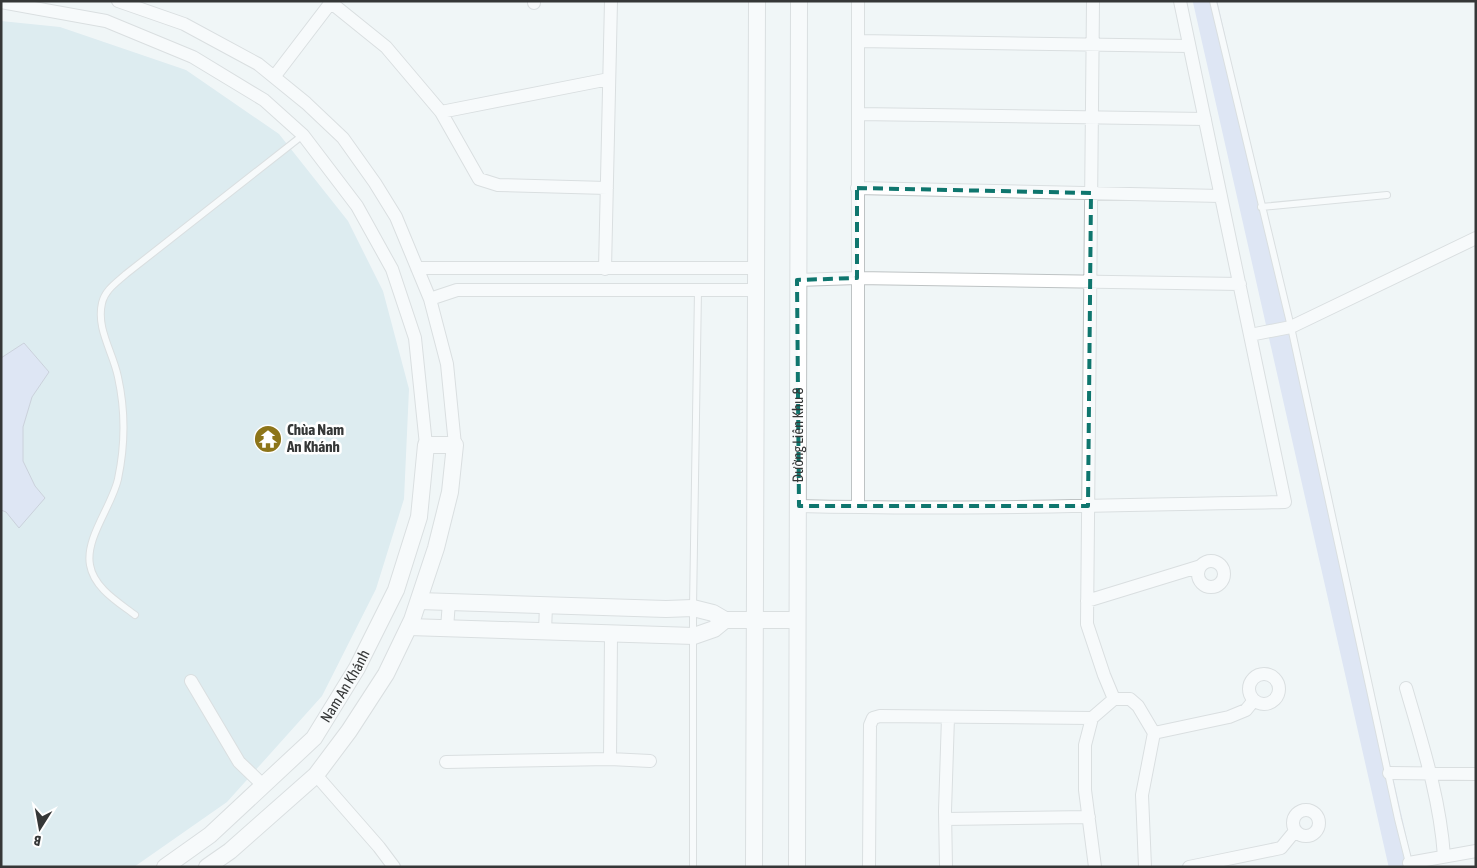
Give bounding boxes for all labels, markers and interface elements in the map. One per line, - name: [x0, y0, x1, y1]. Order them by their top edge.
- street label: Đường Liên Khu 8: [789, 388, 806, 482]
- place label: Chùa Nam An Khánh: [286, 421, 344, 455]
- temple icon: Chùa Nam An Khánh: [253, 424, 283, 454]
- street label: Nam An Khánh: [317, 647, 373, 725]
- north arrow: [15, 803, 65, 853]
- text: B: [32, 832, 42, 849]

